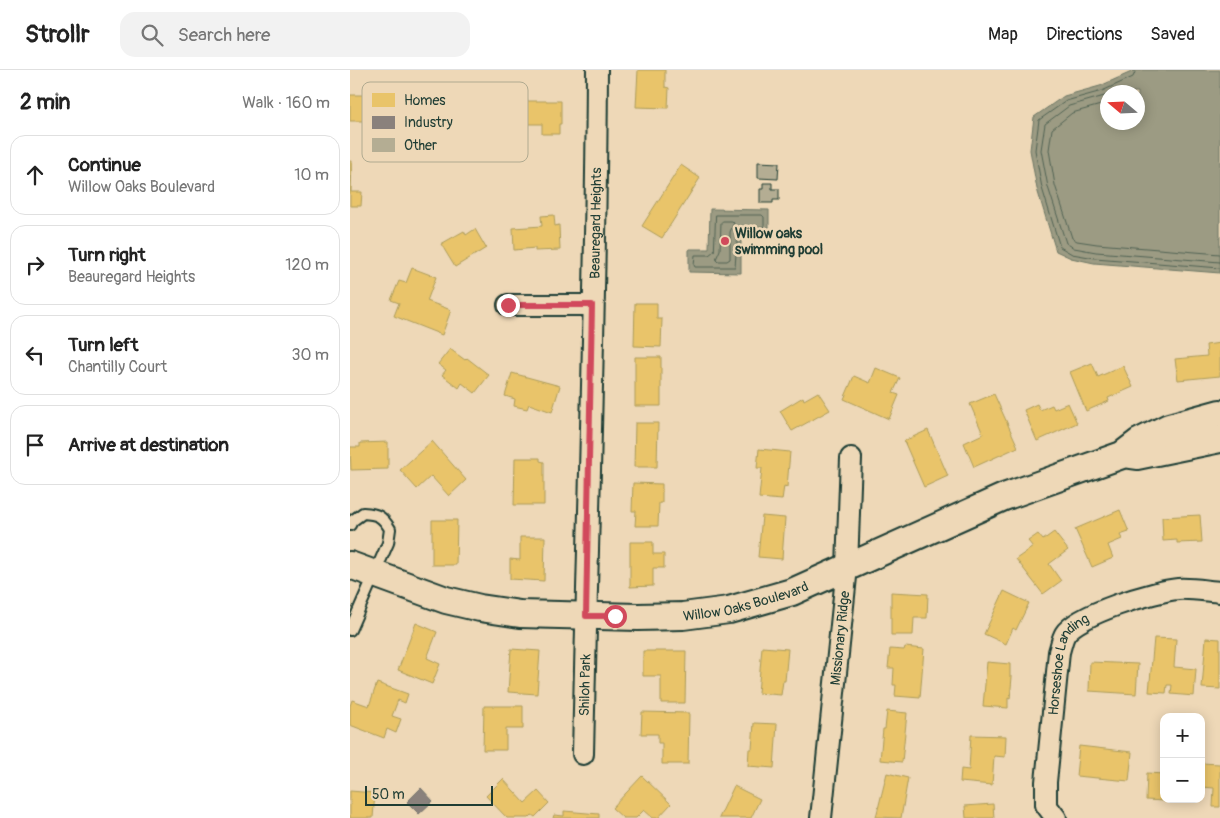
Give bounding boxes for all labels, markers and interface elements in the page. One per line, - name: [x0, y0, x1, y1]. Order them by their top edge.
- search box: [120, 12, 470, 57]
- text: Strollr: [25, 20, 90, 49]
- icon: search: [138, 21, 166, 49]
- text: Search here: [178, 23, 270, 47]
- text: Map: [988, 23, 1018, 46]
- text: Directions: [1046, 23, 1122, 46]
- text: Saved: [1150, 23, 1195, 46]
- legend: [362, 82, 528, 162]
- north arrow: [1100, 85, 1145, 130]
- text: 2 min: [20, 89, 70, 116]
- text: Homes: [404, 92, 446, 109]
- text: Walk · 160 m: [242, 93, 330, 113]
- text: Industry: [404, 114, 453, 131]
- text: Other: [404, 137, 437, 154]
- text: Continue: [68, 153, 141, 177]
- icon: ahead: [21, 161, 49, 189]
- text: 10 m: [294, 165, 329, 185]
- street label: Beauregard Heights: [586, 167, 605, 279]
- text: Willow Oaks Boulevard: [68, 177, 215, 197]
- place label: Willow oaks swimming pool: [735, 225, 823, 258]
- marker: Willow oaks swimming pool: [719, 235, 731, 247]
- text: Turn right: [68, 243, 146, 267]
- icon: right: [21, 251, 49, 279]
- text: 120 m: [285, 255, 329, 275]
- text: Beauregard Heights: [68, 267, 195, 287]
- route end: [497, 294, 520, 317]
- text: Turn left: [68, 333, 138, 357]
- icon: left: [21, 341, 49, 369]
- text: 30 m: [291, 345, 329, 365]
- text: Chantilly Court: [68, 357, 167, 377]
- icon: arrive: [21, 431, 49, 459]
- text: Arrive at destination: [68, 433, 229, 457]
- street label: Willow Oaks Boulevard: [682, 577, 811, 624]
- street label: Missionary Ridge: [826, 590, 853, 686]
- route start: [604, 605, 627, 628]
- street label: Horseshoe Landing: [1044, 610, 1092, 716]
- street label: Shiloh Park: [575, 653, 594, 716]
- map controls: [1160, 713, 1205, 803]
- button: +: [1160, 713, 1205, 758]
- button: −: [1160, 758, 1205, 803]
- scale bar: [365, 783, 492, 806]
- text: 50 m: [372, 786, 405, 803]

